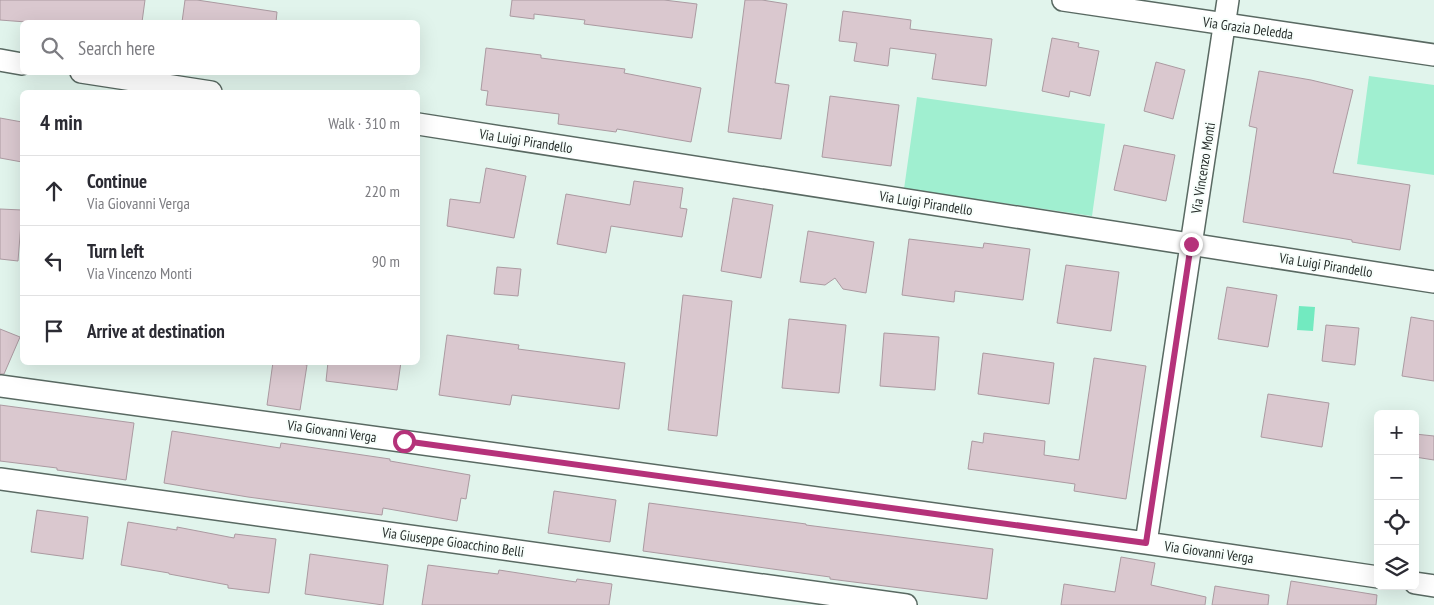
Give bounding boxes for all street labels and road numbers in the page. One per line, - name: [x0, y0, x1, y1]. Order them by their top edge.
- street label: Via Grazia Deledda: [1201, 13, 1294, 43]
- street label: Via Vincenzo Monti: [1187, 121, 1219, 216]
- street label: Via Luigi Pirandello: [477, 125, 574, 157]
- street label: Via Luigi Pirandello: [877, 187, 974, 219]
- street label: Via Luigi Pirandello: [1277, 249, 1374, 281]
- street label: Via Giovanni Verga: [285, 416, 378, 446]
- street label: Via Giuseppe Gioacchino Belli: [380, 523, 525, 561]
- street label: Via Giovanni Verga: [1162, 537, 1255, 567]

